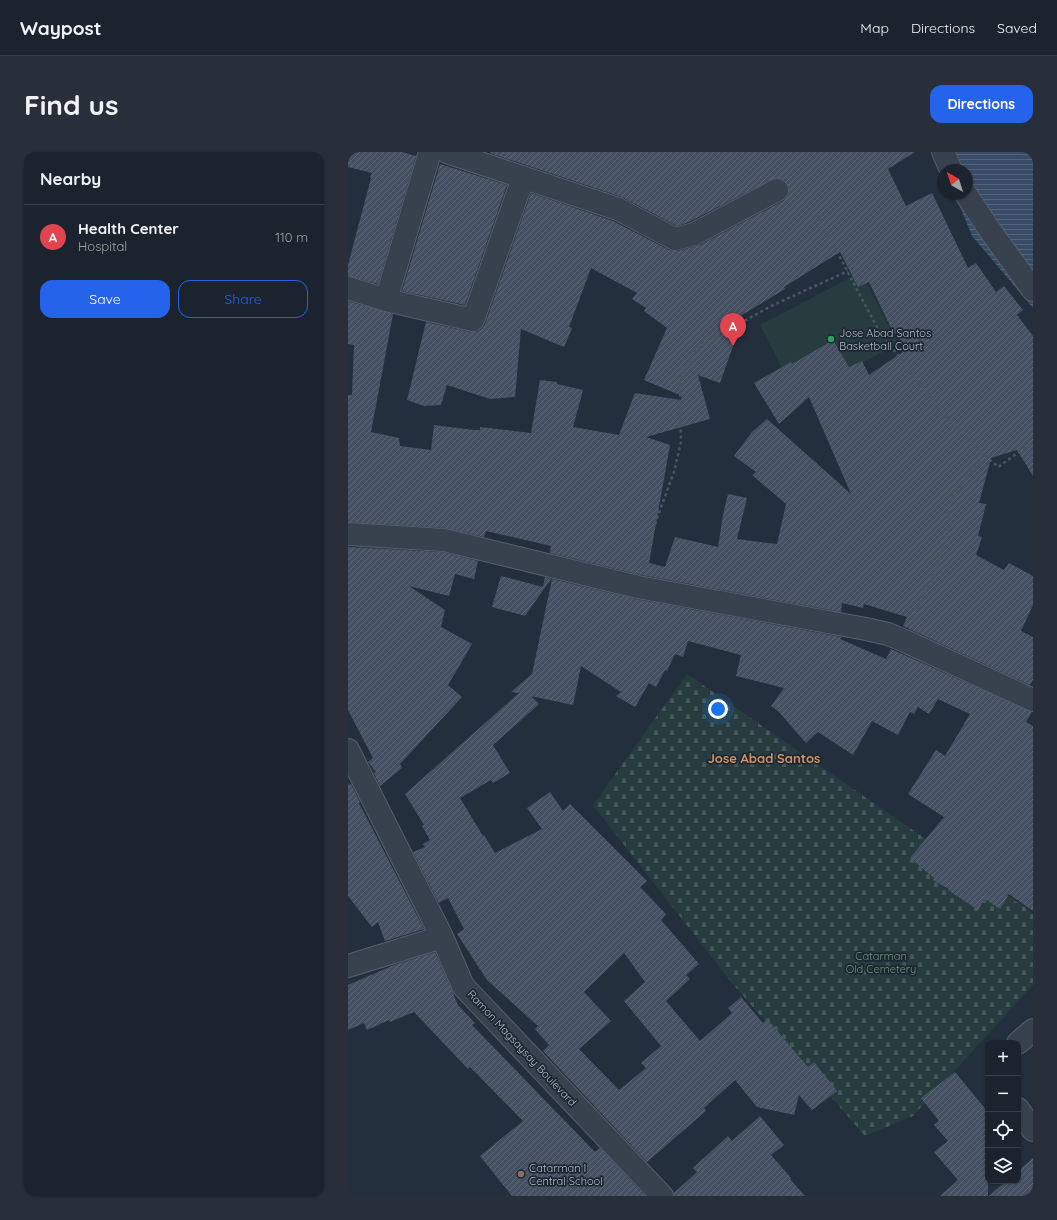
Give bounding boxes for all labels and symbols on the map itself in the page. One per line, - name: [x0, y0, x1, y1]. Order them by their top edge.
- north arrow: [937, 164, 973, 200]
- pin: A: [720, 313, 746, 346]
- place label: Jose Abad Santos Basketball Court: [839, 326, 931, 353]
- marker: Jose Abad Santos Basketball Court: [826, 334, 836, 344]
- your location: [708, 699, 728, 719]
- district label: Jose Abad Santos: [708, 750, 820, 766]
- park label: Catarman Old Cemetery: [846, 949, 916, 976]
- street label: Ramon Magsaysay Boulevard: [464, 987, 580, 1109]
- place label: Catarman I Central School: [529, 1161, 603, 1188]
- marker: Catarman I Central School: [516, 1169, 526, 1179]

